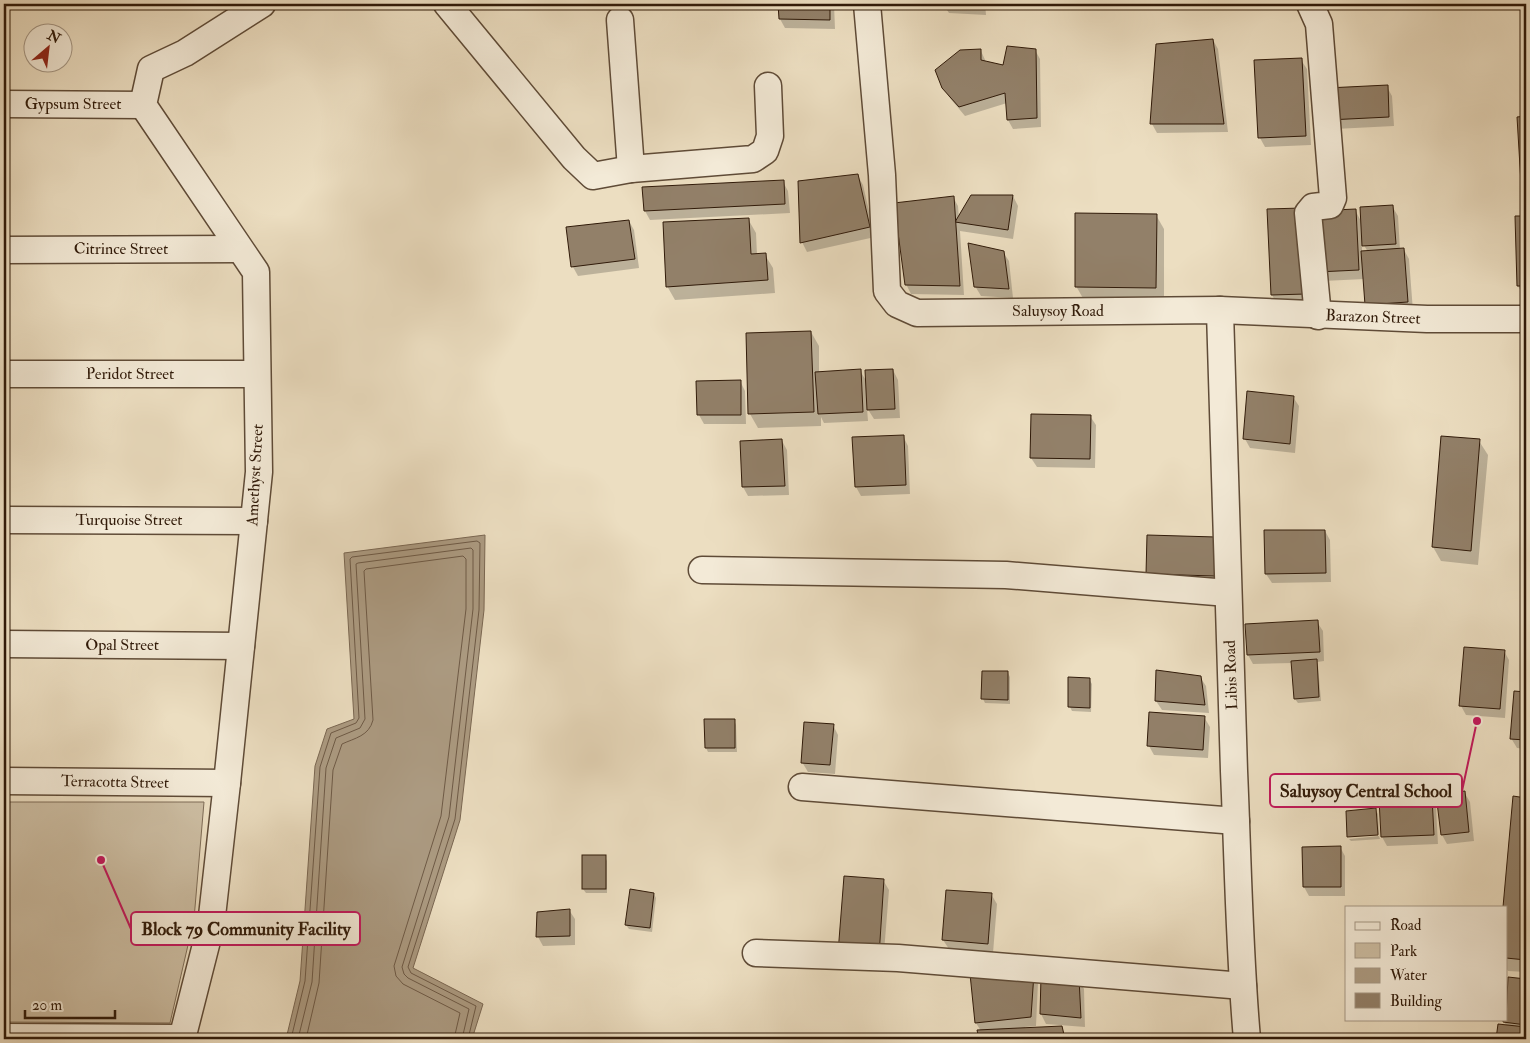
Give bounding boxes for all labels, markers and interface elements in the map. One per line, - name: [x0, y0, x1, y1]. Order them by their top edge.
- north arrow: [22, 22, 72, 72]
- text: N: [43, 26, 64, 48]
- street label: Gypsum Street: [25, 94, 121, 115]
- street label: Citrince Street: [74, 239, 168, 259]
- street label: Saluysoy Road: [1012, 301, 1104, 321]
- street label: Barazon Street: [1325, 305, 1421, 329]
- street label: Peridot Street: [86, 364, 174, 384]
- street label: Amethyst Street: [242, 423, 268, 528]
- street label: Turquoise Street: [75, 510, 183, 530]
- street label: Opal Street: [85, 635, 159, 656]
- street label: Libis Road: [1220, 639, 1242, 710]
- street label: Terracotta Street: [61, 771, 169, 793]
- callout: Saluysoy Central School: [1270, 774, 1462, 807]
- text: Saluysoy Central School: [1280, 780, 1453, 803]
- legend: [1345, 906, 1508, 1020]
- callout: Block 79 Community Facility: [131, 912, 360, 945]
- text: Road: [1390, 916, 1422, 935]
- text: Block 79 Community Facility: [141, 918, 352, 941]
- text: Park: [1390, 942, 1417, 961]
- text: Water: [1389, 966, 1427, 985]
- scale bar: [25, 988, 115, 1020]
- text: Building: [1390, 992, 1442, 1011]
- text: 20 m: [32, 996, 62, 1015]

